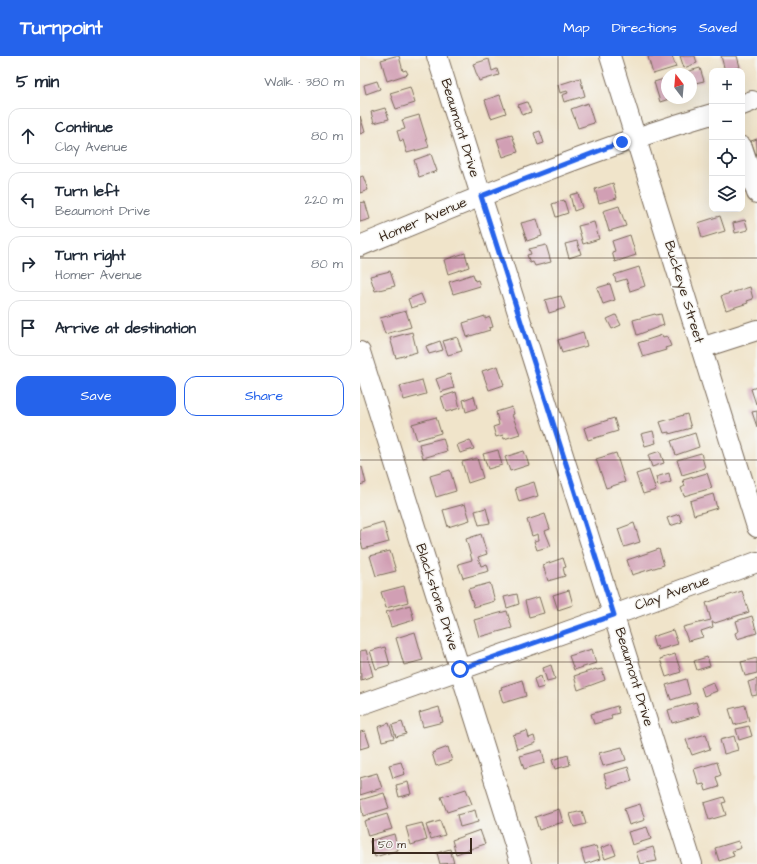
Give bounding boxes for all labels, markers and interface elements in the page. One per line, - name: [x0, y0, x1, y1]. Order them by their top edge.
- text: Turnpoint: [20, 15, 103, 42]
- text: Map: [563, 18, 590, 38]
- text: Directions: [612, 18, 677, 38]
- text: Saved: [699, 18, 737, 38]
- north arrow: [661, 68, 697, 104]
- map controls: [709, 68, 745, 212]
- button: +: [709, 68, 745, 104]
- text: 5 min: [16, 70, 59, 94]
- text: Walk · 380 m: [264, 73, 344, 91]
- street label: Beaumont Drive: [435, 76, 485, 180]
- button: −: [709, 104, 745, 140]
- text: Continue: [55, 117, 113, 138]
- icon: ahead: [17, 125, 39, 147]
- text: 80 m: [311, 127, 343, 145]
- route end: [613, 133, 631, 151]
- text: Clay Avenue: [55, 138, 127, 156]
- button: locate: [709, 140, 745, 176]
- button: layers: [709, 176, 745, 212]
- text: Turn left: [55, 181, 119, 202]
- icon: left: [17, 189, 39, 211]
- text: 220 m: [305, 191, 343, 209]
- street label: Homer Avenue: [376, 192, 470, 247]
- text: Beaumont Drive: [55, 202, 150, 220]
- street label: Buckeye Street: [659, 238, 709, 346]
- text: Turn right: [55, 245, 126, 266]
- icon: right: [17, 253, 39, 275]
- text: 80 m: [311, 255, 343, 273]
- text: Homer Avenue: [55, 266, 142, 284]
- icon: arrive: [17, 317, 39, 339]
- text: Arrive at destination: [55, 318, 196, 339]
- button: Save: [16, 376, 176, 416]
- button: Share: [184, 376, 344, 416]
- street label: Blackstone Drive: [410, 541, 464, 653]
- street label: Clay Avenue: [632, 570, 712, 616]
- street label: Beaumont Drive: [609, 625, 659, 729]
- route start: [451, 660, 469, 678]
- scale bar: [372, 836, 472, 855]
- text: 50 m: [378, 837, 406, 852]

